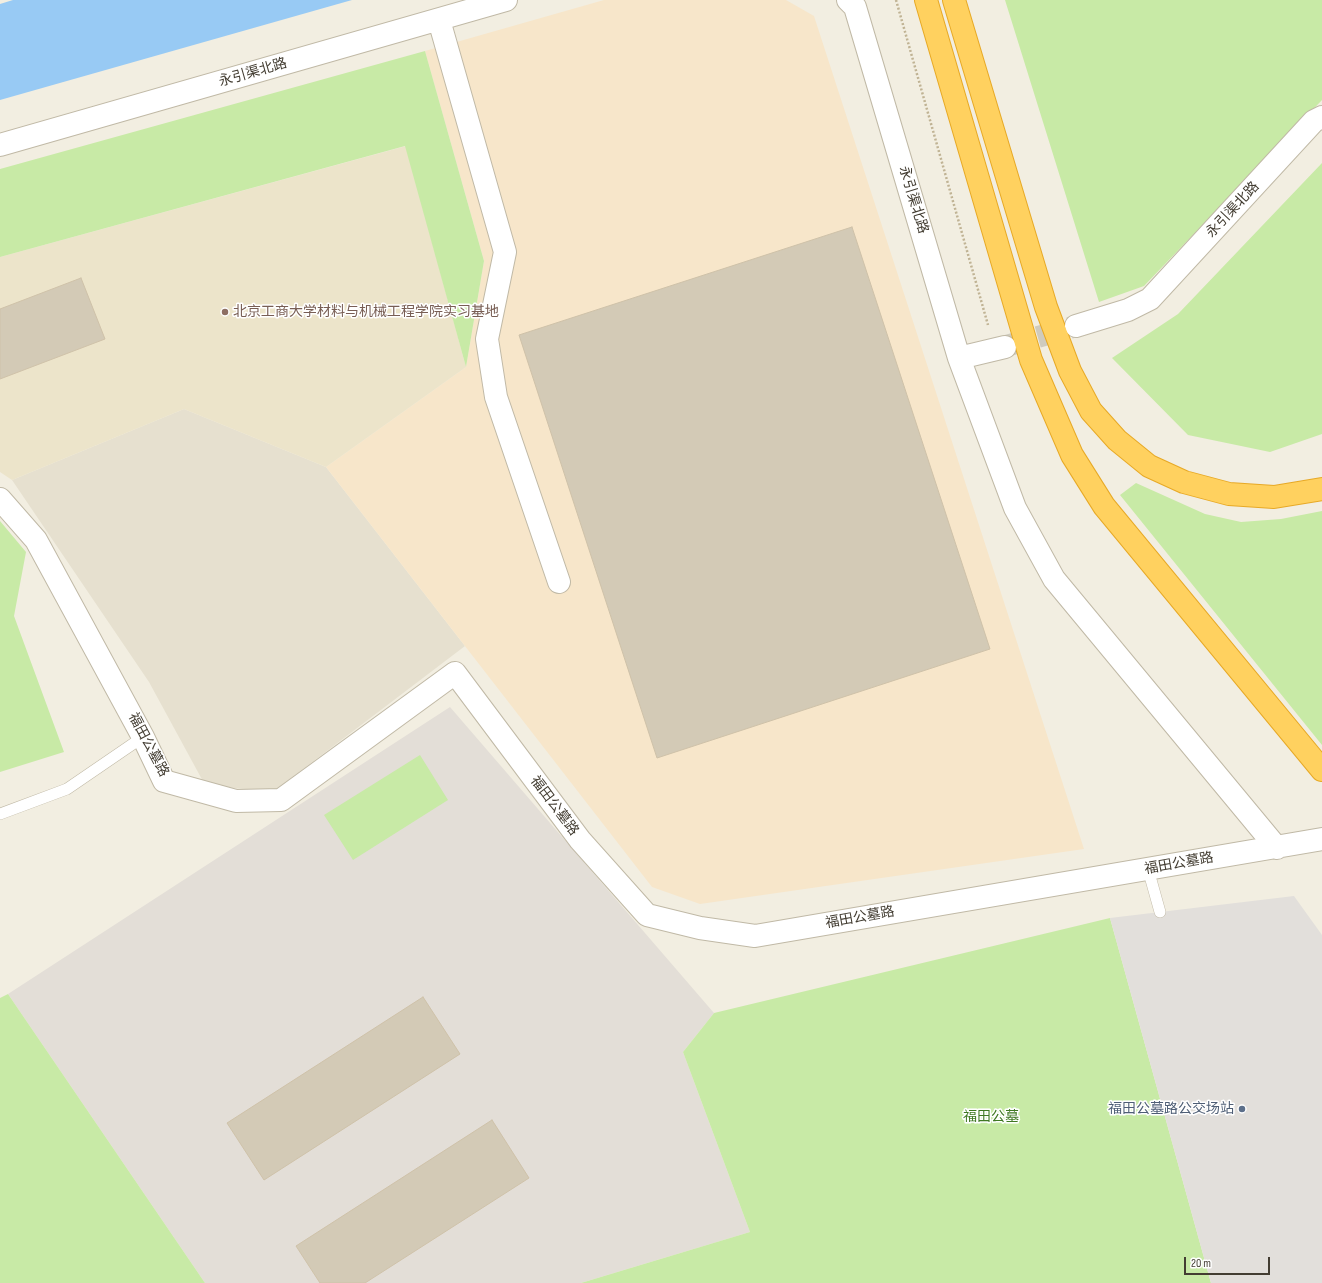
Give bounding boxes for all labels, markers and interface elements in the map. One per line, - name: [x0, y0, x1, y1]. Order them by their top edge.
- street label: 永引渠北路: [217, 55, 289, 91]
- street label: 永引渠北路: [895, 164, 931, 236]
- street label: 永引渠北路: [1203, 179, 1263, 241]
- place label: 北京工商大学材料与机械工程学院实习基地: [233, 304, 499, 320]
- marker: 北京工商大学材料与机械工程学院实习基地: [220, 307, 230, 317]
- street label: 福田公墓路: [124, 710, 172, 780]
- street label: 福田公墓路: [526, 773, 582, 839]
- street label: 福田公墓路: [1143, 850, 1215, 878]
- street label: 福田公墓路: [824, 904, 896, 932]
- place label: 福田公墓路公交场站: [1108, 1101, 1234, 1117]
- marker: 福田公墓路公交场站: [1237, 1104, 1247, 1114]
- park label: 福田公墓: [963, 1109, 1019, 1125]
- scale bar: [1186, 1249, 1272, 1275]
- text: 20 m: [1191, 1256, 1211, 1271]

